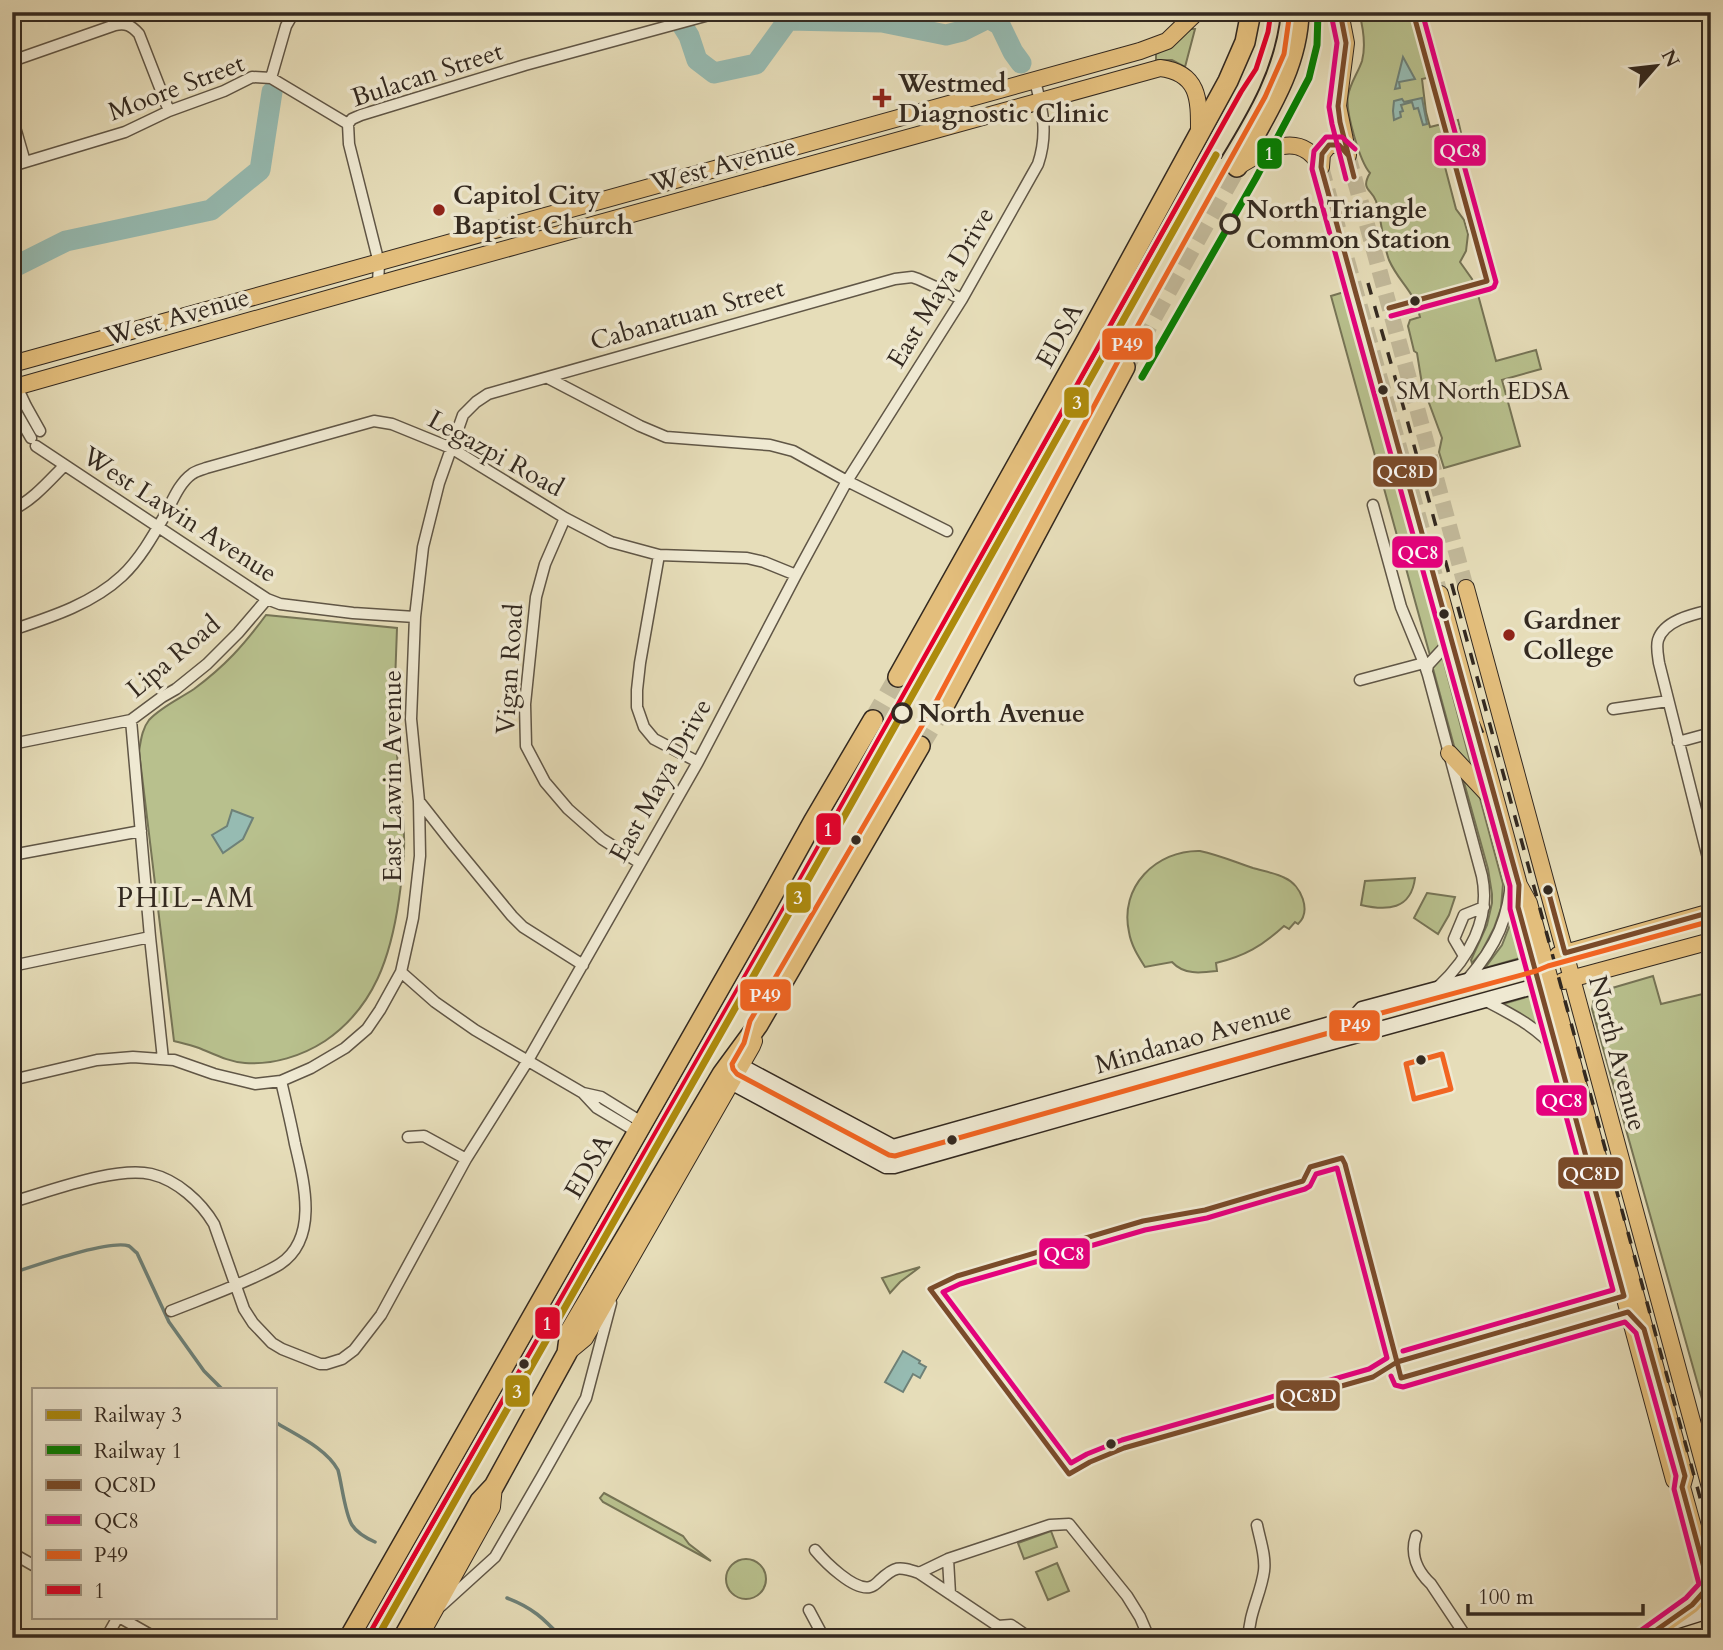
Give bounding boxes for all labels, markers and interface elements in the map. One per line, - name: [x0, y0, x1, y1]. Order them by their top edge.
- north arrow: [1622, 32, 1692, 102]
- street label: Bulacan Street: [347, 34, 507, 115]
- street label: Moore Street: [103, 45, 249, 130]
- text: N: [1655, 45, 1686, 72]
- place label: Westmed Diagnostic Clinic: [897, 66, 1109, 131]
- marker: Westmed Diagnostic Clinic: [872, 88, 892, 108]
- street label: West Avenue: [646, 128, 799, 201]
- line badge: QC8: [1433, 134, 1487, 167]
- line badge: 1: [1256, 137, 1283, 170]
- text: QC8: [1439, 138, 1481, 164]
- text: 1: [1264, 141, 1274, 167]
- place label: Capitol City Baptist Church: [453, 178, 633, 243]
- place label: North Triangle Common Station: [1246, 192, 1451, 257]
- street label: East Maya Drive: [879, 200, 1002, 374]
- marker: Capitol City Baptist Church: [431, 202, 447, 218]
- marker: North Triangle Common Station: [1220, 214, 1240, 234]
- street label: Cabanatuan Street: [586, 270, 788, 359]
- street label: West Avenue: [100, 279, 253, 354]
- unlabelled marker: [1408, 294, 1422, 308]
- street label: EDSA: [1027, 296, 1092, 374]
- line badge: P49: [1101, 327, 1154, 361]
- text: P49: [1111, 332, 1143, 358]
- place label: SM North EDSA: [1396, 375, 1571, 408]
- marker: SM North EDSA: [1376, 383, 1390, 397]
- line badge: 3: [1063, 386, 1090, 419]
- text: 3: [1072, 390, 1082, 416]
- street label: Legazpi Road: [422, 402, 570, 505]
- street label: West Lawin Avenue: [75, 438, 284, 591]
- line badge: QC8D: [1372, 455, 1438, 488]
- text: QC8D: [1376, 459, 1434, 485]
- line badge: QC8: [1391, 535, 1444, 569]
- text: QC8: [1397, 540, 1439, 566]
- street label: Vigan Road: [487, 602, 532, 736]
- place label: Gardner College: [1523, 603, 1621, 668]
- street label: Lipa Road: [119, 607, 228, 706]
- unlabelled marker: [1437, 607, 1451, 621]
- marker: Gardner College: [1501, 627, 1517, 643]
- street label: East Lawin Avenue: [375, 670, 410, 882]
- street label: East Maya Drive: [601, 692, 720, 868]
- place label: North Avenue: [918, 696, 1085, 731]
- marker: North Avenue: [892, 703, 912, 723]
- line badge: 1: [815, 812, 842, 846]
- text: 1: [823, 817, 833, 843]
- unlabelled marker: [849, 833, 863, 847]
- district label: PHIL-AM: [116, 879, 256, 917]
- line badge: 3: [785, 881, 812, 914]
- unlabelled marker: [1541, 883, 1555, 897]
- text: 3: [793, 885, 803, 911]
- street label: North Avenue: [1580, 972, 1655, 1135]
- line badge: P49: [739, 978, 792, 1012]
- text: P49: [749, 983, 781, 1009]
- street label: Mindanao Avenue: [1091, 993, 1296, 1082]
- line badge: P49: [1328, 1009, 1381, 1042]
- text: P49: [1339, 1013, 1371, 1039]
- unlabelled marker: [1414, 1053, 1428, 1067]
- line badge: QC8: [1535, 1084, 1588, 1117]
- text: QC8: [1541, 1088, 1583, 1114]
- street label: EDSA: [556, 1127, 621, 1205]
- unlabelled marker: [945, 1133, 959, 1147]
- line badge: QC8D: [1557, 1156, 1624, 1190]
- text: QC8D: [1562, 1161, 1620, 1187]
- line badge: QC8: [1038, 1237, 1091, 1270]
- text: QC8: [1043, 1241, 1085, 1267]
- line badge: 1: [534, 1306, 561, 1340]
- text: 1: [542, 1311, 552, 1337]
- unlabelled marker: [517, 1357, 531, 1371]
- line badge: 3: [504, 1374, 531, 1408]
- text: 3: [512, 1379, 522, 1405]
- line badge: QC8D: [1275, 1379, 1341, 1412]
- text: QC8D: [1279, 1383, 1337, 1409]
- legend: [32, 1388, 276, 1618]
- text: Railway 3: [94, 1401, 182, 1430]
- text: Railway 1: [94, 1437, 182, 1466]
- unlabelled marker: [1104, 1437, 1118, 1451]
- text: QC8D: [94, 1471, 156, 1500]
- text: QC8: [94, 1507, 139, 1536]
- text: P49: [94, 1541, 128, 1570]
- scale bar: [1468, 1573, 1642, 1617]
- text: 1: [94, 1577, 105, 1606]
- text: 100 m: [1478, 1583, 1534, 1612]

